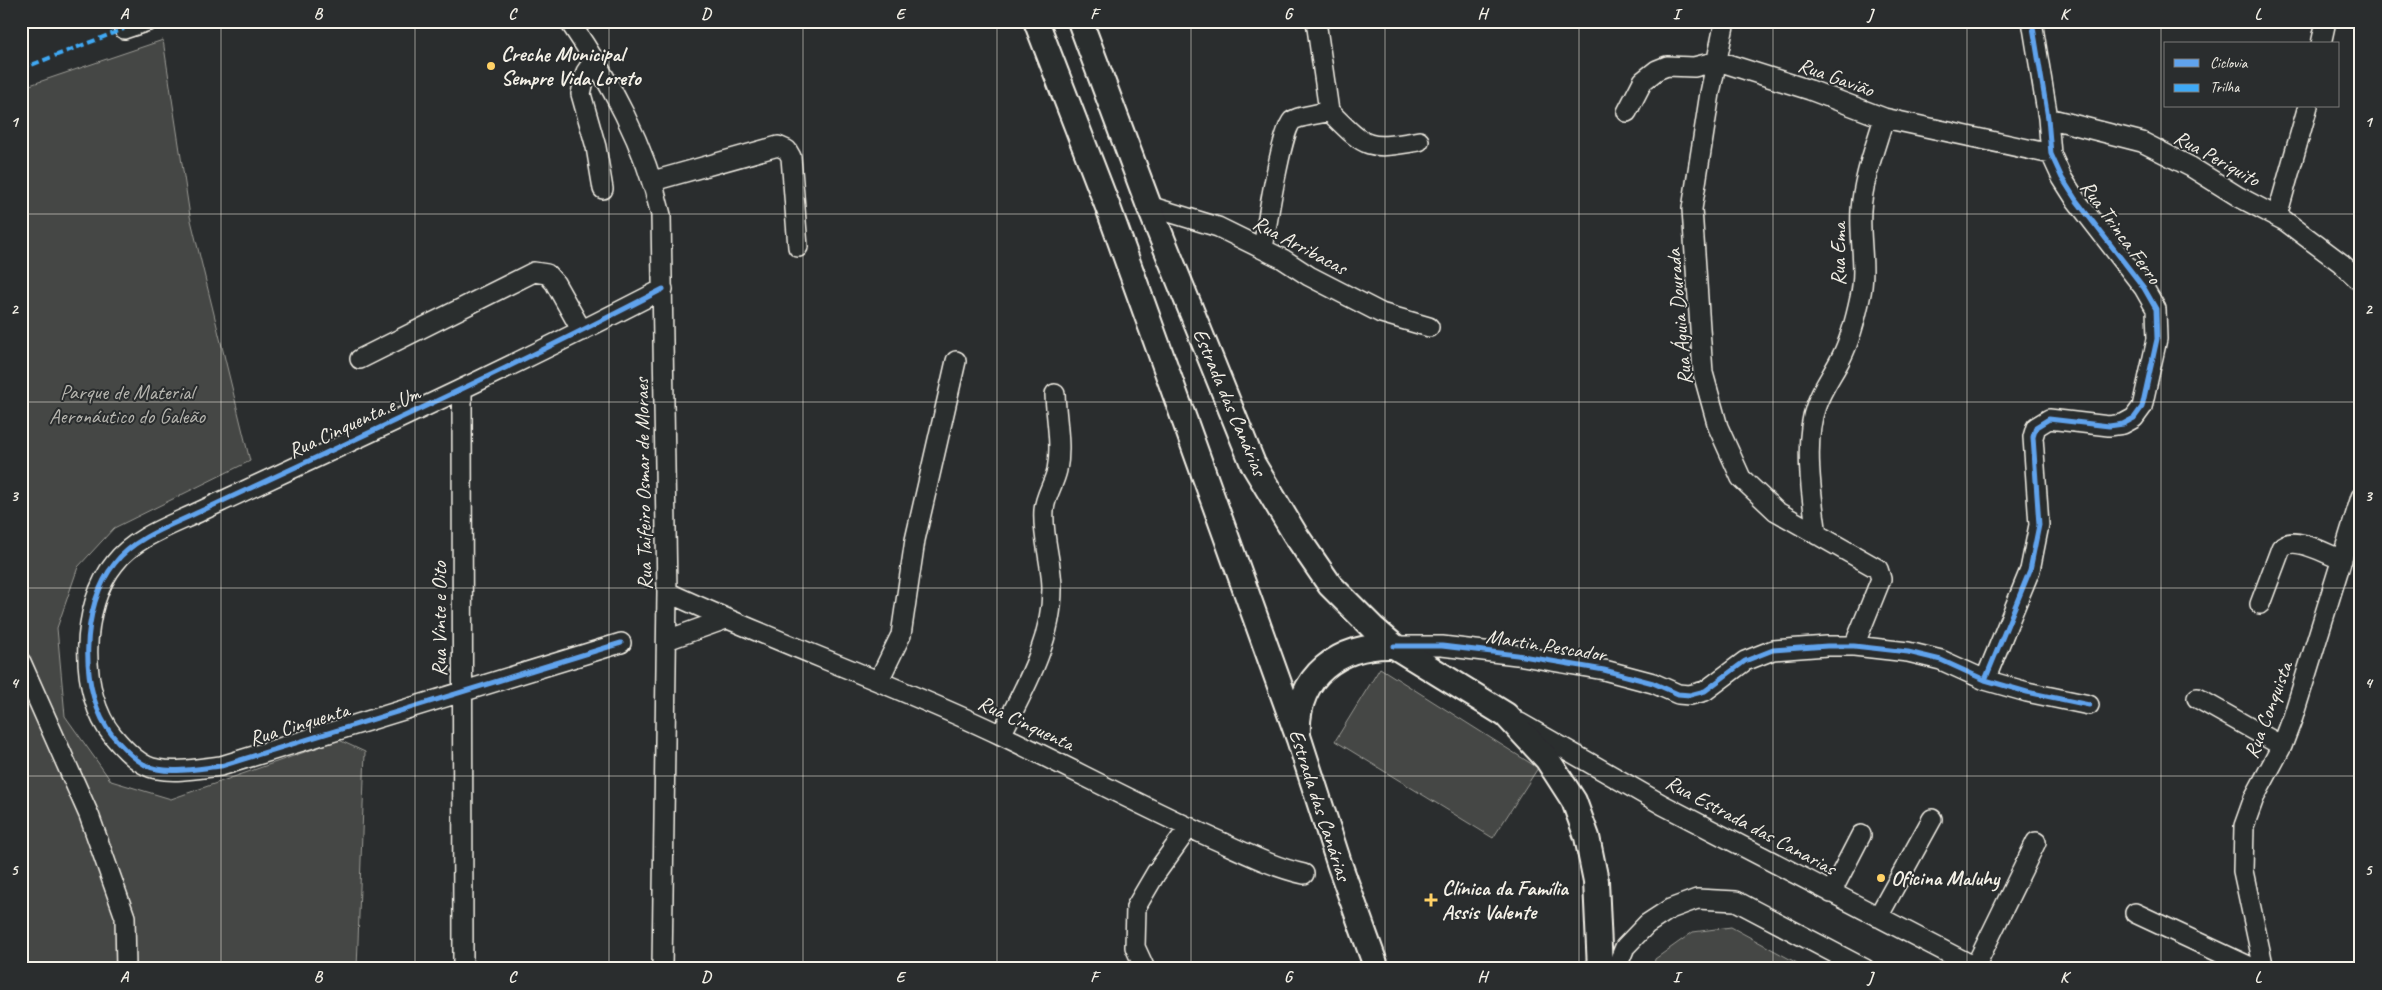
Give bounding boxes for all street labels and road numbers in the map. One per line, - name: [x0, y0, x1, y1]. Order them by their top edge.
- street label: Rua Gavião: [1795, 51, 1879, 103]
- street label: Rua Periquito: [2170, 124, 2266, 193]
- street label: Rua Trinca Ferro: [2075, 175, 2168, 290]
- street label: Rua Arribacas: [1249, 209, 1353, 281]
- street label: Rua Ema: [1825, 220, 1851, 286]
- street label: Rua Águia Dourada: [1660, 246, 1698, 386]
- street label: Estrada das Canárias: [1187, 324, 1273, 481]
- street label: Rua Taifeiro Osmar de Moraes: [628, 376, 658, 590]
- street label: Rua Cinquenta e Um: [284, 380, 425, 464]
- street label: Rua Vinte e Oito: [426, 560, 452, 677]
- street label: Martin Pescador: [1484, 623, 1610, 668]
- street label: Rua Conquista: [2238, 656, 2299, 762]
- street label: Rua Cinquenta: [974, 689, 1080, 758]
- street label: Rua Cinquenta: [246, 696, 354, 751]
- street label: Estrada das Canárias: [1283, 726, 1357, 886]
- street label: Rua Estrada das Canarias: [1661, 769, 1842, 882]

